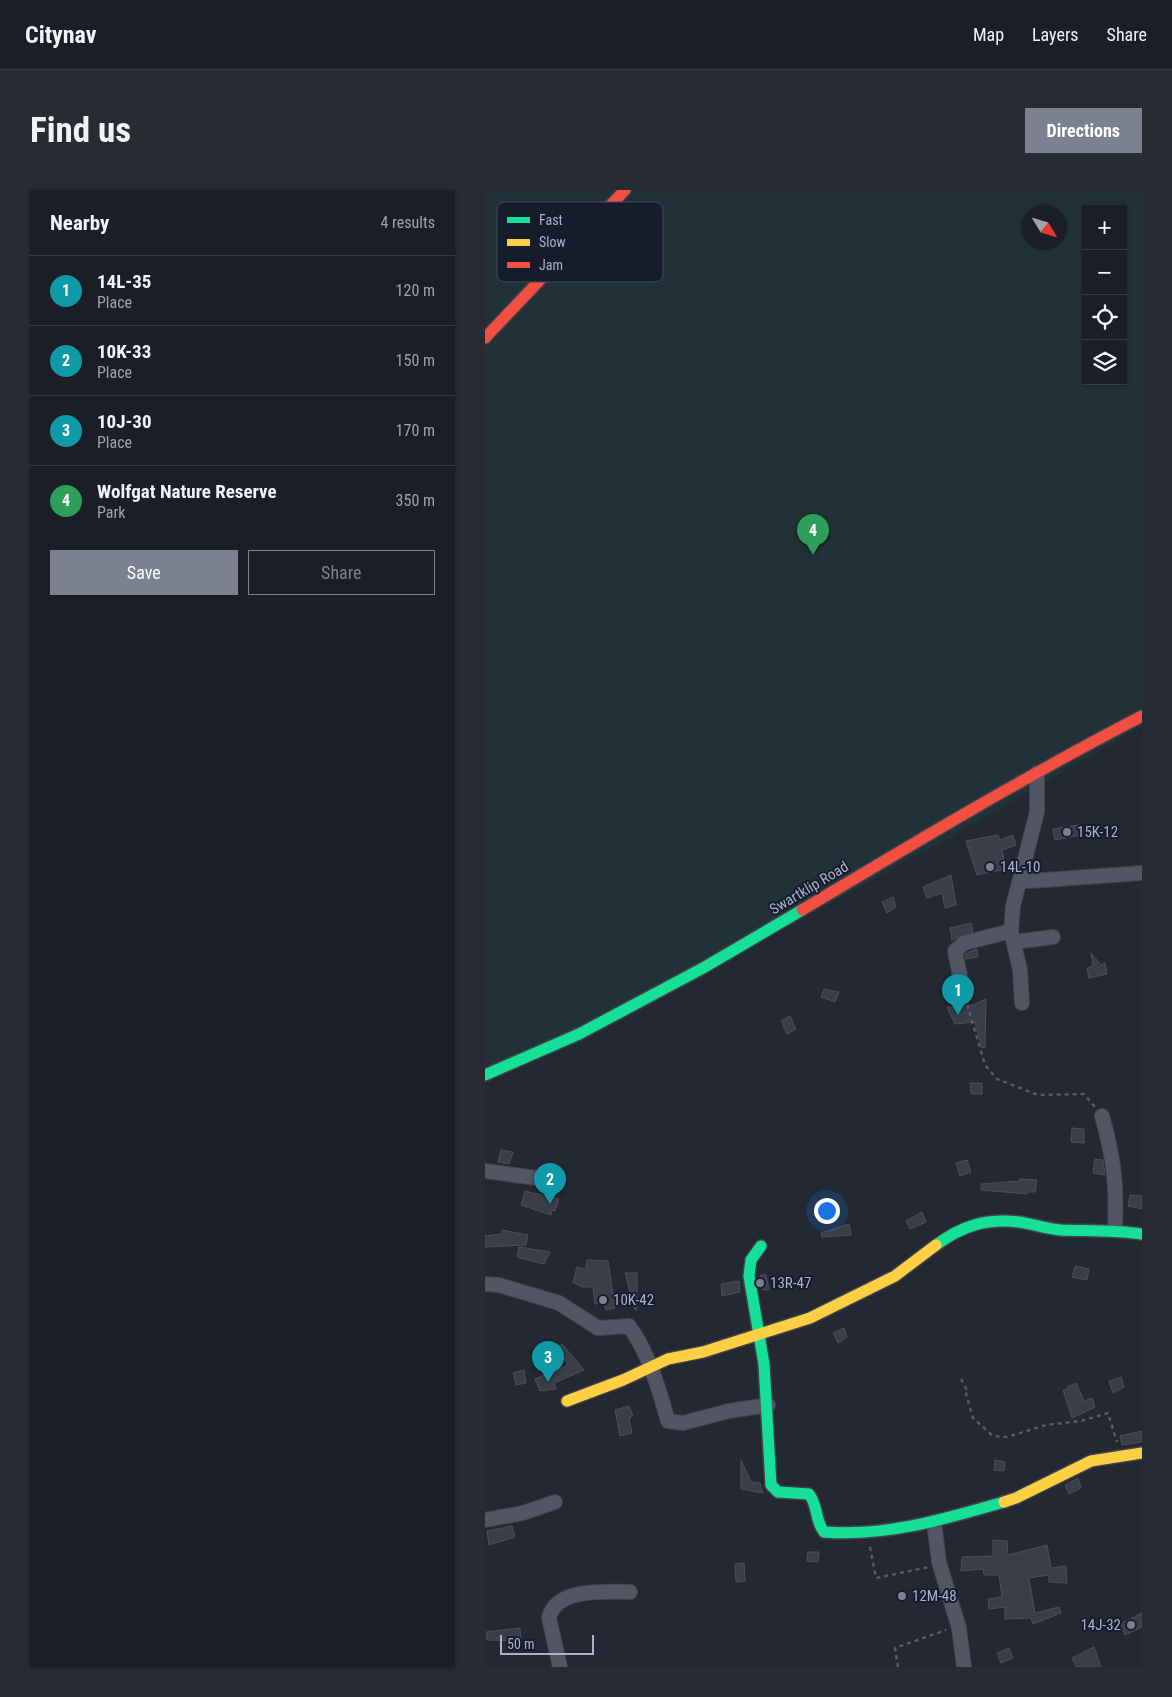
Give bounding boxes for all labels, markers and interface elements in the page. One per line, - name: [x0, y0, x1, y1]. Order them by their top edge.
- text: Citynav: [25, 21, 96, 49]
- text: Map: [973, 24, 1004, 45]
- text: Layers: [1032, 24, 1079, 45]
- text: Share: [1107, 24, 1147, 45]
- button: Directions: [1025, 108, 1142, 153]
- text: Find us: [30, 110, 131, 151]
- legend: [497, 202, 663, 282]
- north arrow: [1022, 205, 1067, 250]
- map controls: [1082, 205, 1127, 385]
- button: +: [1082, 205, 1127, 250]
- text: Nearby: [50, 211, 109, 235]
- text: Fast: [539, 212, 563, 228]
- text: 4 results: [380, 213, 435, 232]
- text: Slow: [539, 234, 566, 250]
- button: −: [1082, 250, 1127, 295]
- text: Jam: [539, 257, 563, 273]
- text: 14L-35: [97, 270, 151, 293]
- text: 1: [62, 281, 70, 300]
- text: 120 m: [396, 281, 435, 300]
- text: Place: [97, 293, 132, 312]
- button: locate: [1082, 295, 1127, 340]
- text: 10K-33: [97, 340, 151, 363]
- button: layers: [1082, 340, 1127, 385]
- text: 2: [62, 351, 70, 370]
- text: 150 m: [396, 351, 435, 370]
- text: Place: [97, 363, 132, 382]
- text: 10J-30: [97, 410, 152, 433]
- text: 3: [62, 421, 70, 440]
- text: 170 m: [396, 421, 435, 440]
- text: Place: [97, 433, 132, 452]
- text: Wolfgat Nature Reserve: [97, 480, 277, 503]
- text: 4: [62, 491, 70, 510]
- text: 350 m: [396, 491, 435, 510]
- text: Park: [97, 503, 126, 522]
- pin: 4: [797, 514, 829, 555]
- button: Save: [50, 550, 238, 595]
- button: Share: [248, 550, 435, 595]
- place label: 15K-12: [1077, 823, 1118, 841]
- marker: 15K-12: [1061, 826, 1073, 838]
- street label: Swartklip Road: [766, 857, 852, 919]
- place label: 14L-10: [1000, 858, 1040, 876]
- marker: 14L-10: [984, 861, 996, 873]
- pin: 1: [942, 974, 974, 1015]
- pin: 2: [534, 1163, 566, 1204]
- your location: [814, 1198, 840, 1224]
- place label: 13R-47: [770, 1274, 811, 1292]
- marker: 13R-47: [754, 1277, 766, 1289]
- place label: 10K-42: [613, 1291, 654, 1309]
- marker: 10K-42: [597, 1294, 609, 1306]
- pin: 3: [532, 1341, 564, 1382]
- place label: 12M-48: [912, 1587, 957, 1605]
- marker: 12M-48: [896, 1590, 908, 1602]
- place label: 14J-32: [1080, 1616, 1121, 1634]
- marker: 14J-32: [1125, 1619, 1137, 1631]
- scale bar: [500, 1632, 594, 1655]
- text: 50 m: [507, 1636, 535, 1652]

